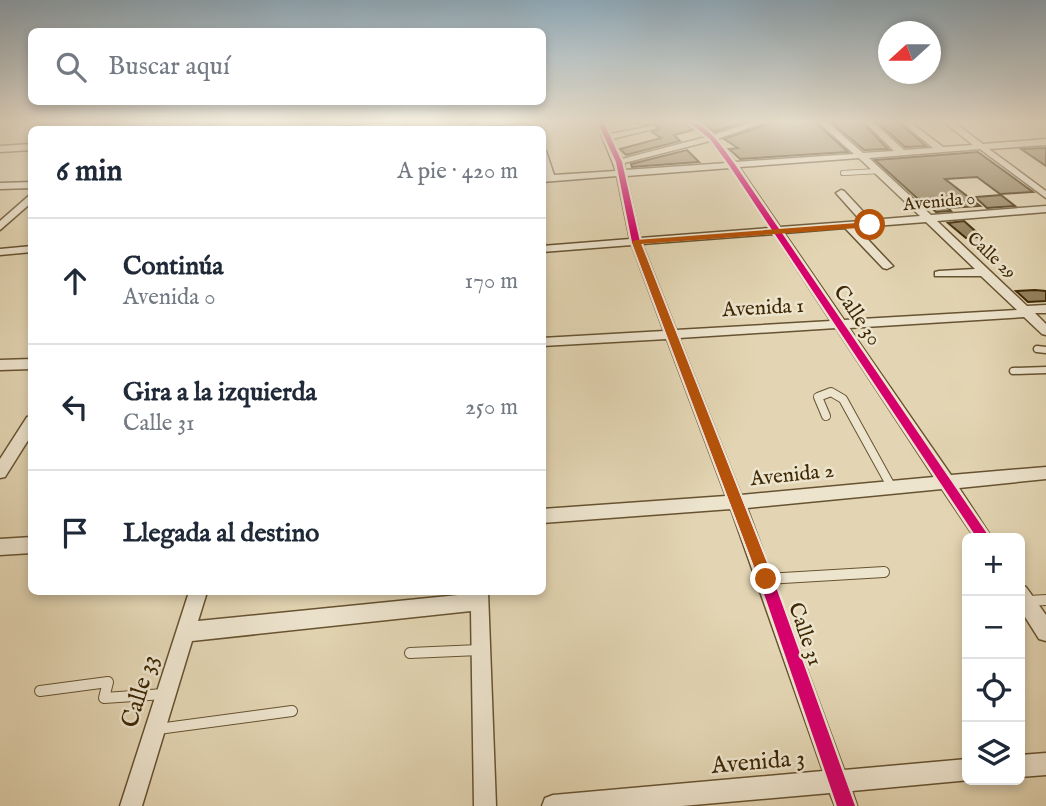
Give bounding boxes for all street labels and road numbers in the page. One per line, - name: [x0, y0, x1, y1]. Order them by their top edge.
- street label: Avenida 0: [901, 188, 976, 217]
- street label: Calle 29: [962, 228, 1020, 285]
- street label: Calle 30: [827, 280, 887, 352]
- street label: Avenida 1: [720, 293, 805, 324]
- street label: Avenida 2: [748, 458, 835, 493]
- street label: Calle 31: [781, 599, 828, 670]
- street label: Calle 33: [115, 651, 166, 732]
- street label: Avenida 3: [709, 743, 806, 782]

